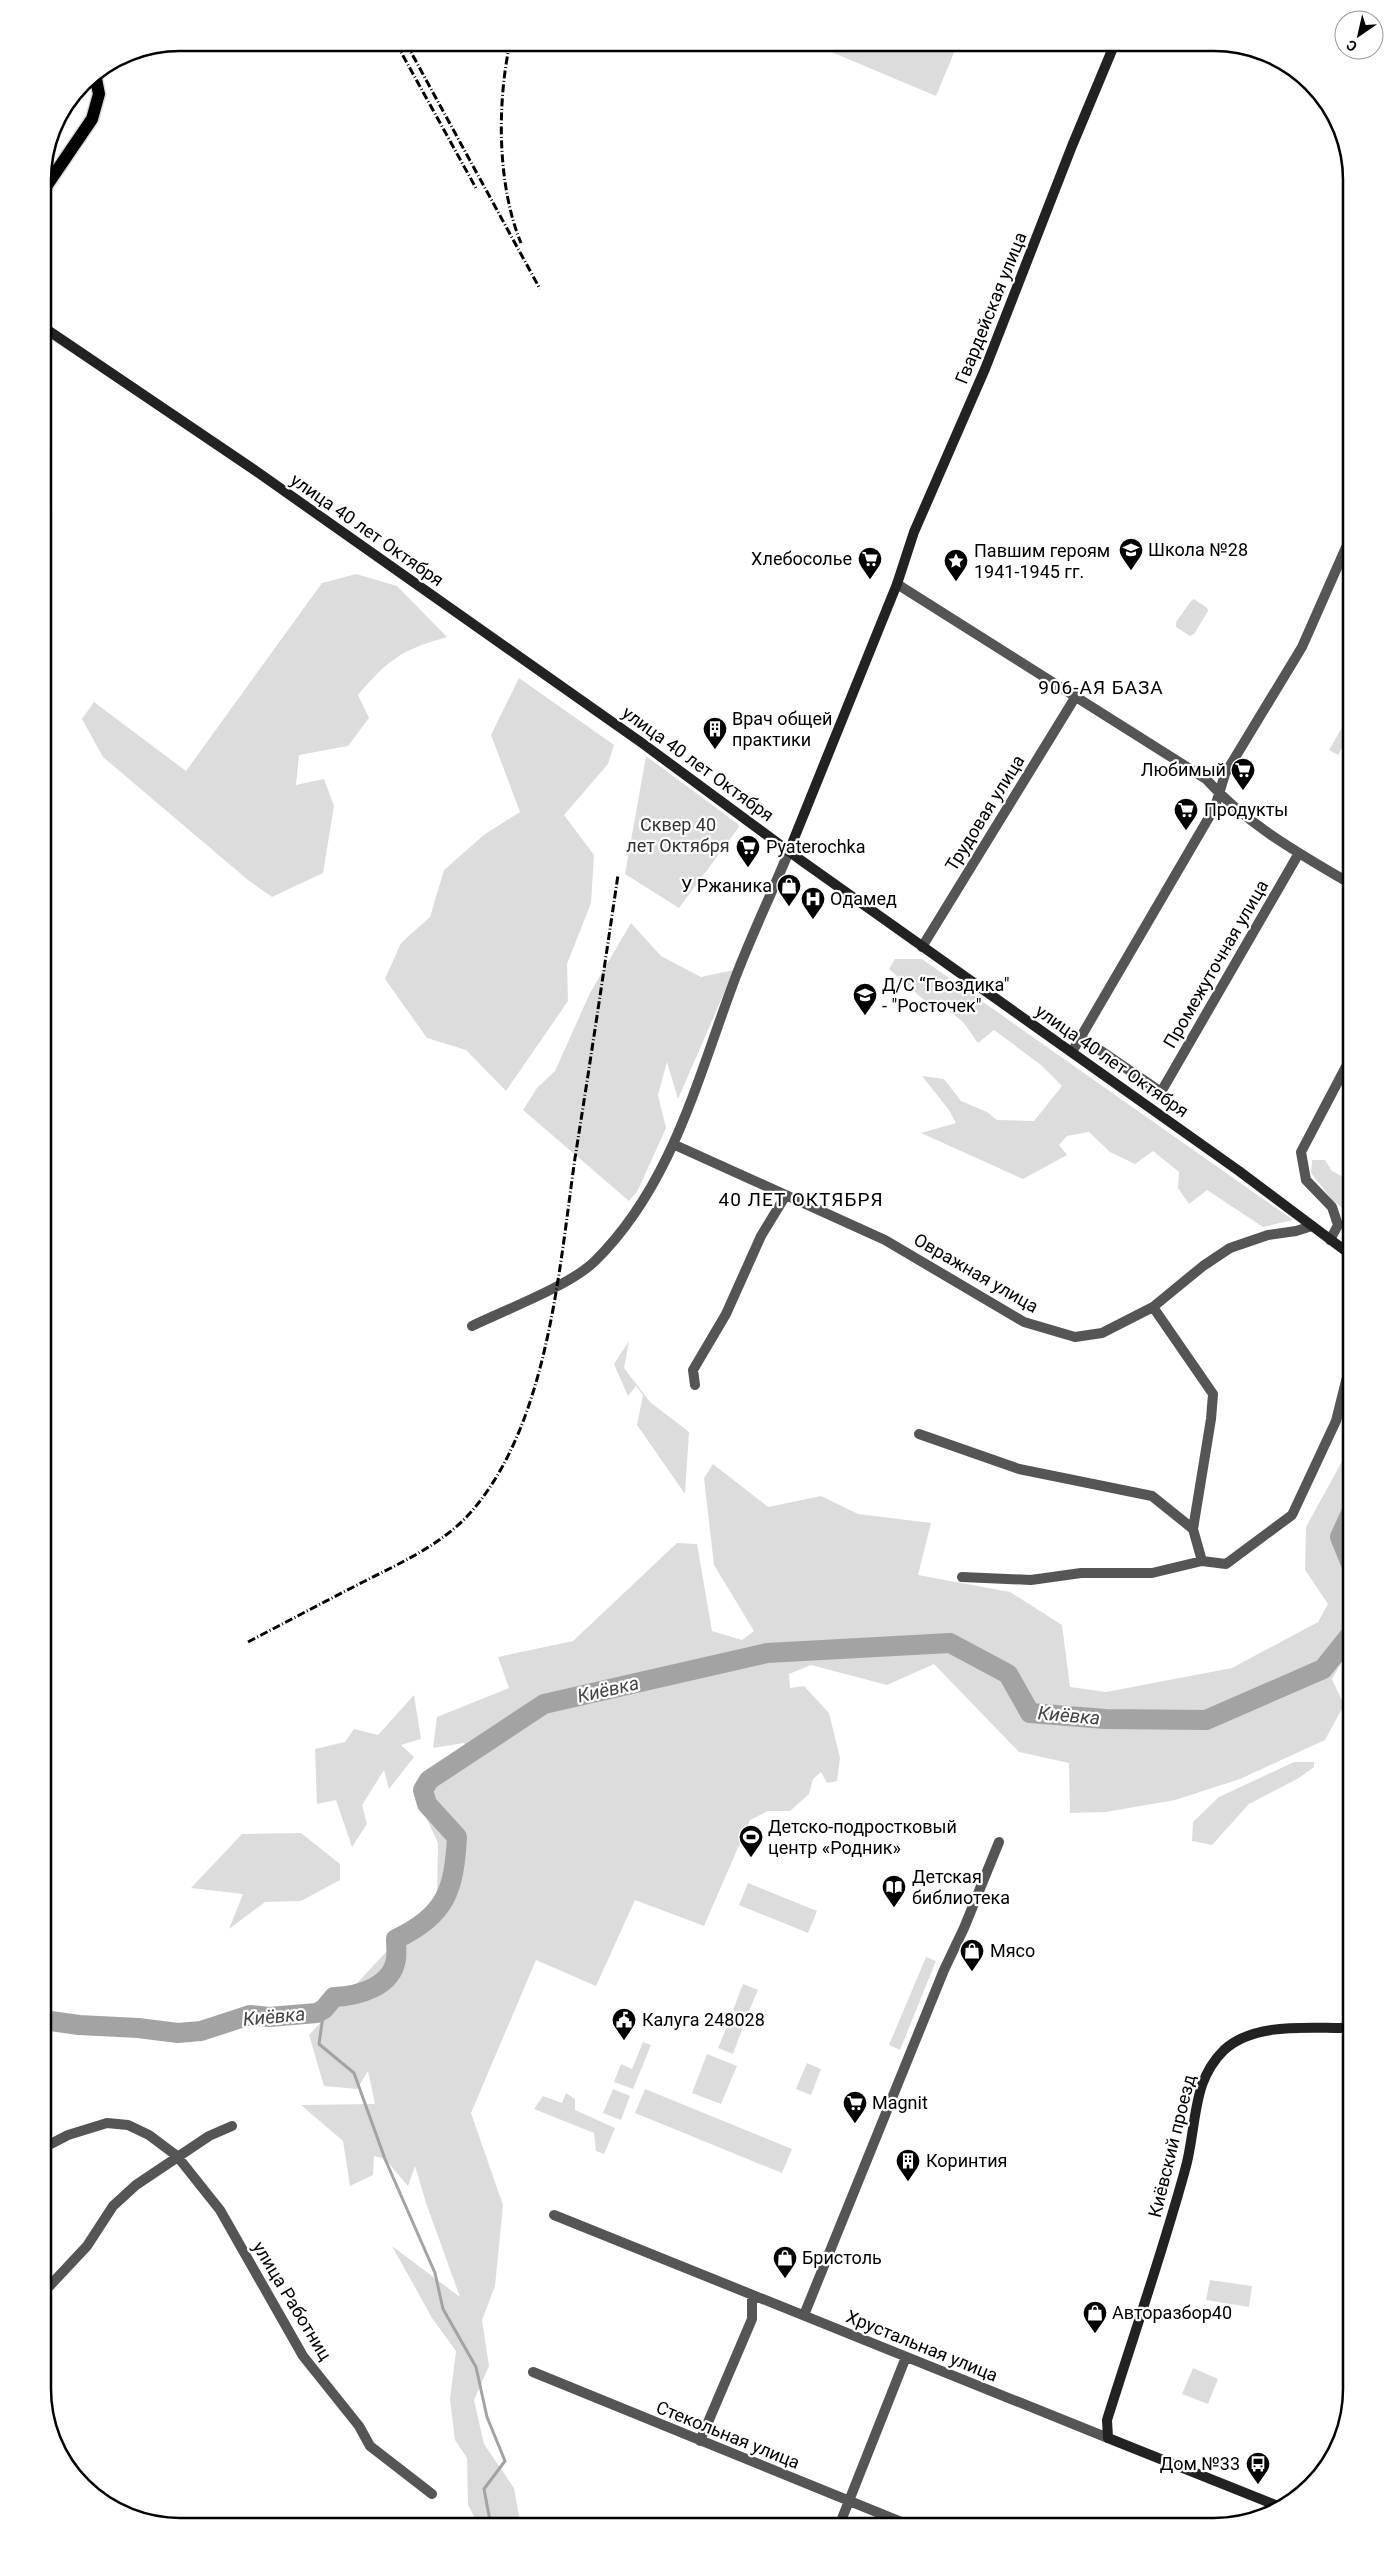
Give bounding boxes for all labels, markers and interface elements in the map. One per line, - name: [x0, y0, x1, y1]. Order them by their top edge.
- north arrow: [1334, 10, 1384, 60]
- text: С: [1343, 37, 1360, 55]
- street label: Гвардейская улица: [950, 229, 1031, 387]
- street label: улица 40 лет Октября: [287, 469, 448, 590]
- school or university icon: Школа №28: [1118, 537, 1144, 571]
- place label: Школа №28: [1148, 539, 1248, 560]
- place label: Павшим героям 1941-1945 гг.: [974, 540, 1110, 582]
- supermarket icon: Хлебосолье: [857, 546, 883, 580]
- place label: Хлебосолье: [751, 548, 852, 569]
- place icon: Павшим героям 1941-1945 гг.: [943, 548, 969, 582]
- district label: 906-АЯ БАЗА: [1038, 676, 1164, 699]
- street label: улица 40 лет Октября: [619, 702, 778, 826]
- place label: Врач общей практики: [732, 708, 832, 750]
- building icon: Врач общей практики: [702, 716, 728, 750]
- street label: Трудовая улица: [940, 751, 1029, 875]
- supermarket icon: Любимый: [1230, 757, 1256, 791]
- place label: Любимый: [1141, 759, 1226, 780]
- supermarket icon: Продукты: [1173, 797, 1199, 831]
- place label: Продукты: [1204, 799, 1288, 820]
- park label: Сквер 40 лет Октября: [626, 814, 730, 856]
- supermarket icon: Pyaterochka: [735, 834, 761, 868]
- place label: Pyaterochka: [766, 836, 866, 857]
- shop icon: У Ржаника: [776, 873, 802, 907]
- place label: У Ржаника: [681, 875, 772, 896]
- street label: Промежуточная улица: [1159, 876, 1272, 1052]
- hospital icon: Одамед: [800, 886, 826, 920]
- place label: Одамед: [830, 888, 897, 909]
- place label: Д/С “Гвоздика" - "Росточек": [882, 974, 1010, 1016]
- school or university icon: Д/С “Гвоздика" - "Росточек": [852, 982, 878, 1016]
- street label: улица 40 лет Октября: [1032, 1000, 1193, 1121]
- district label: 40 ЛЕТ ОКТЯБРЯ: [719, 1188, 883, 1211]
- street label: Овражная улица: [910, 1228, 1042, 1317]
- water label: Киёвка: [575, 1671, 641, 1708]
- water label: Киёвка: [1037, 1701, 1101, 1730]
- place label: Детско-подростковый центр «Родник»: [768, 1816, 957, 1858]
- sports icon: Детско-подростковый центр «Родник»: [738, 1824, 764, 1858]
- place label: Детская библиотека: [912, 1866, 1010, 1908]
- library icon: Детская библиотека: [881, 1874, 907, 1908]
- shop icon: Мясо: [959, 1938, 985, 1972]
- place label: Мясо: [990, 1940, 1035, 1961]
- water label: Киёвка: [242, 2002, 306, 2031]
- public building icon: Калуга 248028: [611, 2007, 637, 2041]
- place label: Калуга 248028: [642, 2009, 765, 2030]
- street label: Киёвский проезд: [1144, 2072, 1199, 2219]
- supermarket icon: Magnit: [842, 2090, 868, 2124]
- place label: Magnit: [872, 2092, 928, 2113]
- building icon: Коринтия: [895, 2148, 921, 2182]
- place label: Коринтия: [926, 2150, 1007, 2171]
- street label: улица Работниц: [249, 2237, 336, 2364]
- shop icon: Бристоль: [772, 2245, 798, 2279]
- place label: Бристоль: [802, 2247, 882, 2268]
- shop icon: Авторазбор40: [1082, 2300, 1108, 2334]
- place label: Авторазбор40: [1112, 2302, 1232, 2323]
- street label: Хрустальная улица: [843, 2306, 1001, 2386]
- street label: Стекольная улица: [653, 2396, 803, 2473]
- bus stop icon: Дом №33: [1245, 2451, 1271, 2485]
- place label: Дом №33: [1160, 2453, 1240, 2474]

